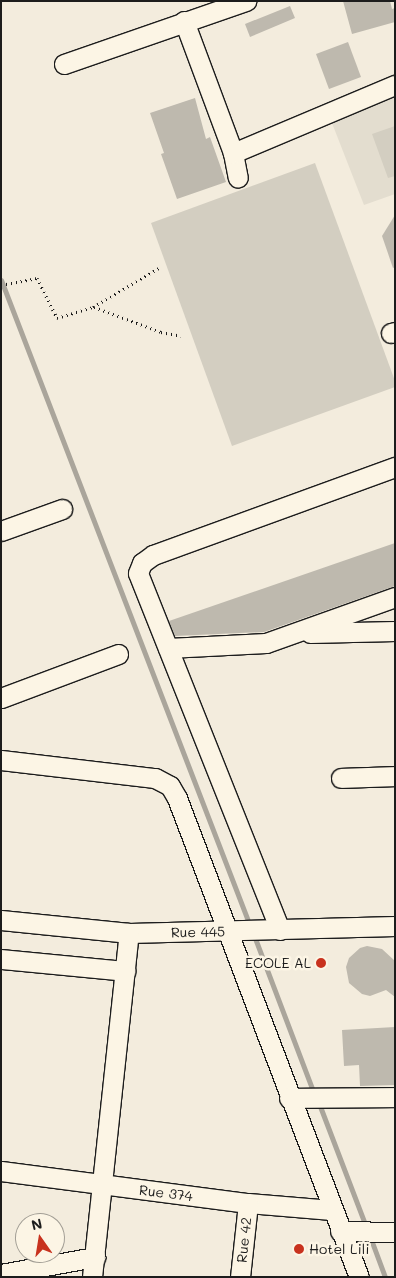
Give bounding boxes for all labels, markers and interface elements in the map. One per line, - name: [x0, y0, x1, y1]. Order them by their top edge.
- street label: Rue 445: [171, 923, 225, 941]
- place label: ECOLE AL: [245, 955, 311, 971]
- marker: ECOLE AL: [315, 957, 327, 969]
- street label: Rue 374: [138, 1181, 194, 1205]
- north arrow: [15, 1213, 65, 1263]
- text: N: [29, 1213, 44, 1234]
- street label: Rue 42: [233, 1216, 255, 1264]
- place label: Hotel Lili: [309, 1241, 370, 1257]
- marker: Hotel Lili: [293, 1243, 305, 1255]

